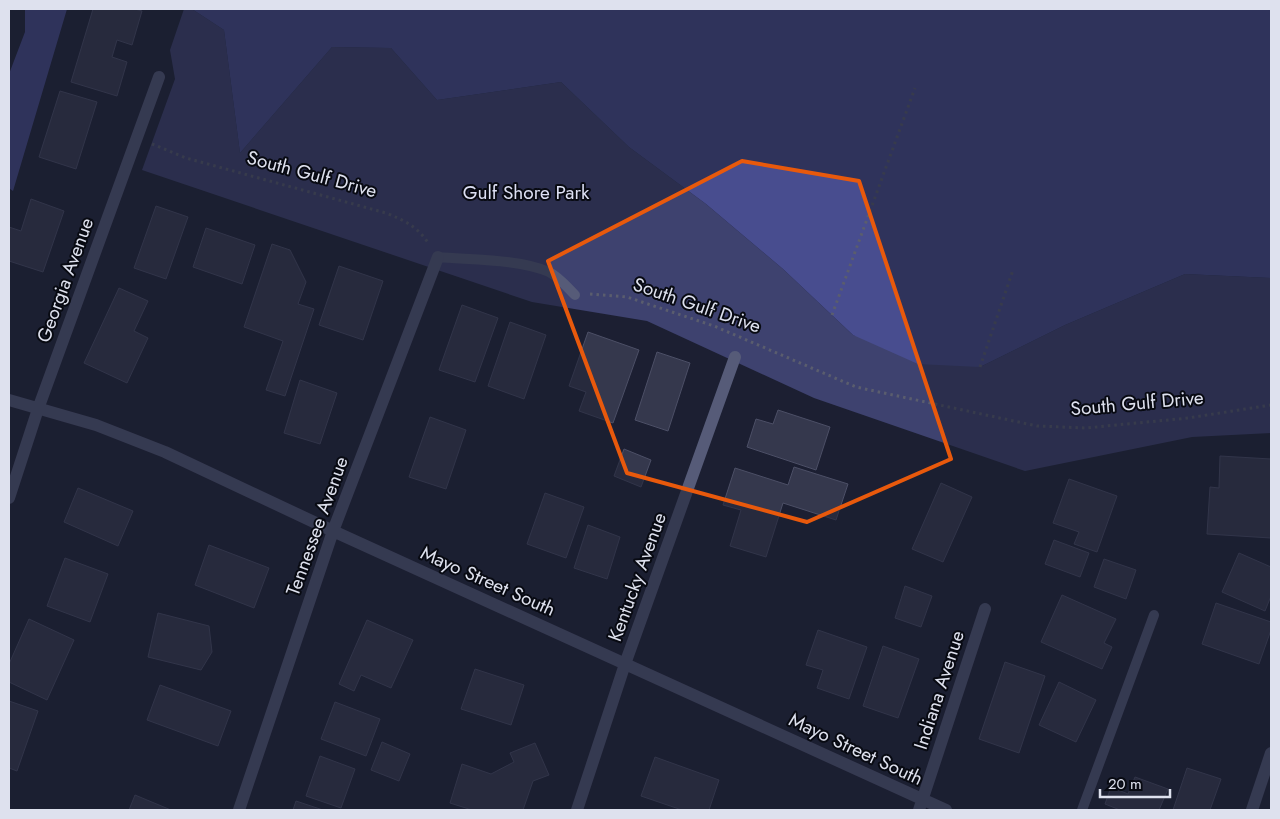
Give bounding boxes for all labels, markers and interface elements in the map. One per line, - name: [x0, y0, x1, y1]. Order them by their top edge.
- street label: South Gulf Drive: [244, 144, 380, 204]
- park label: Gulf Shore Park: [463, 179, 590, 206]
- street label: Georgia Avenue: [30, 214, 100, 346]
- street label: South Gulf Drive: [630, 271, 765, 340]
- street label: South Gulf Drive: [1069, 384, 1205, 422]
- street label: Tennessee Avenue: [279, 452, 355, 599]
- street label: Kentucky Avenue: [601, 509, 673, 645]
- street label: Mayo Street South: [416, 539, 560, 623]
- street label: Indiana Avenue: [907, 627, 971, 753]
- street label: Mayo Street South: [785, 706, 927, 792]
- scale bar: [1100, 766, 1170, 798]
- text: 20 m: [1108, 773, 1142, 795]

